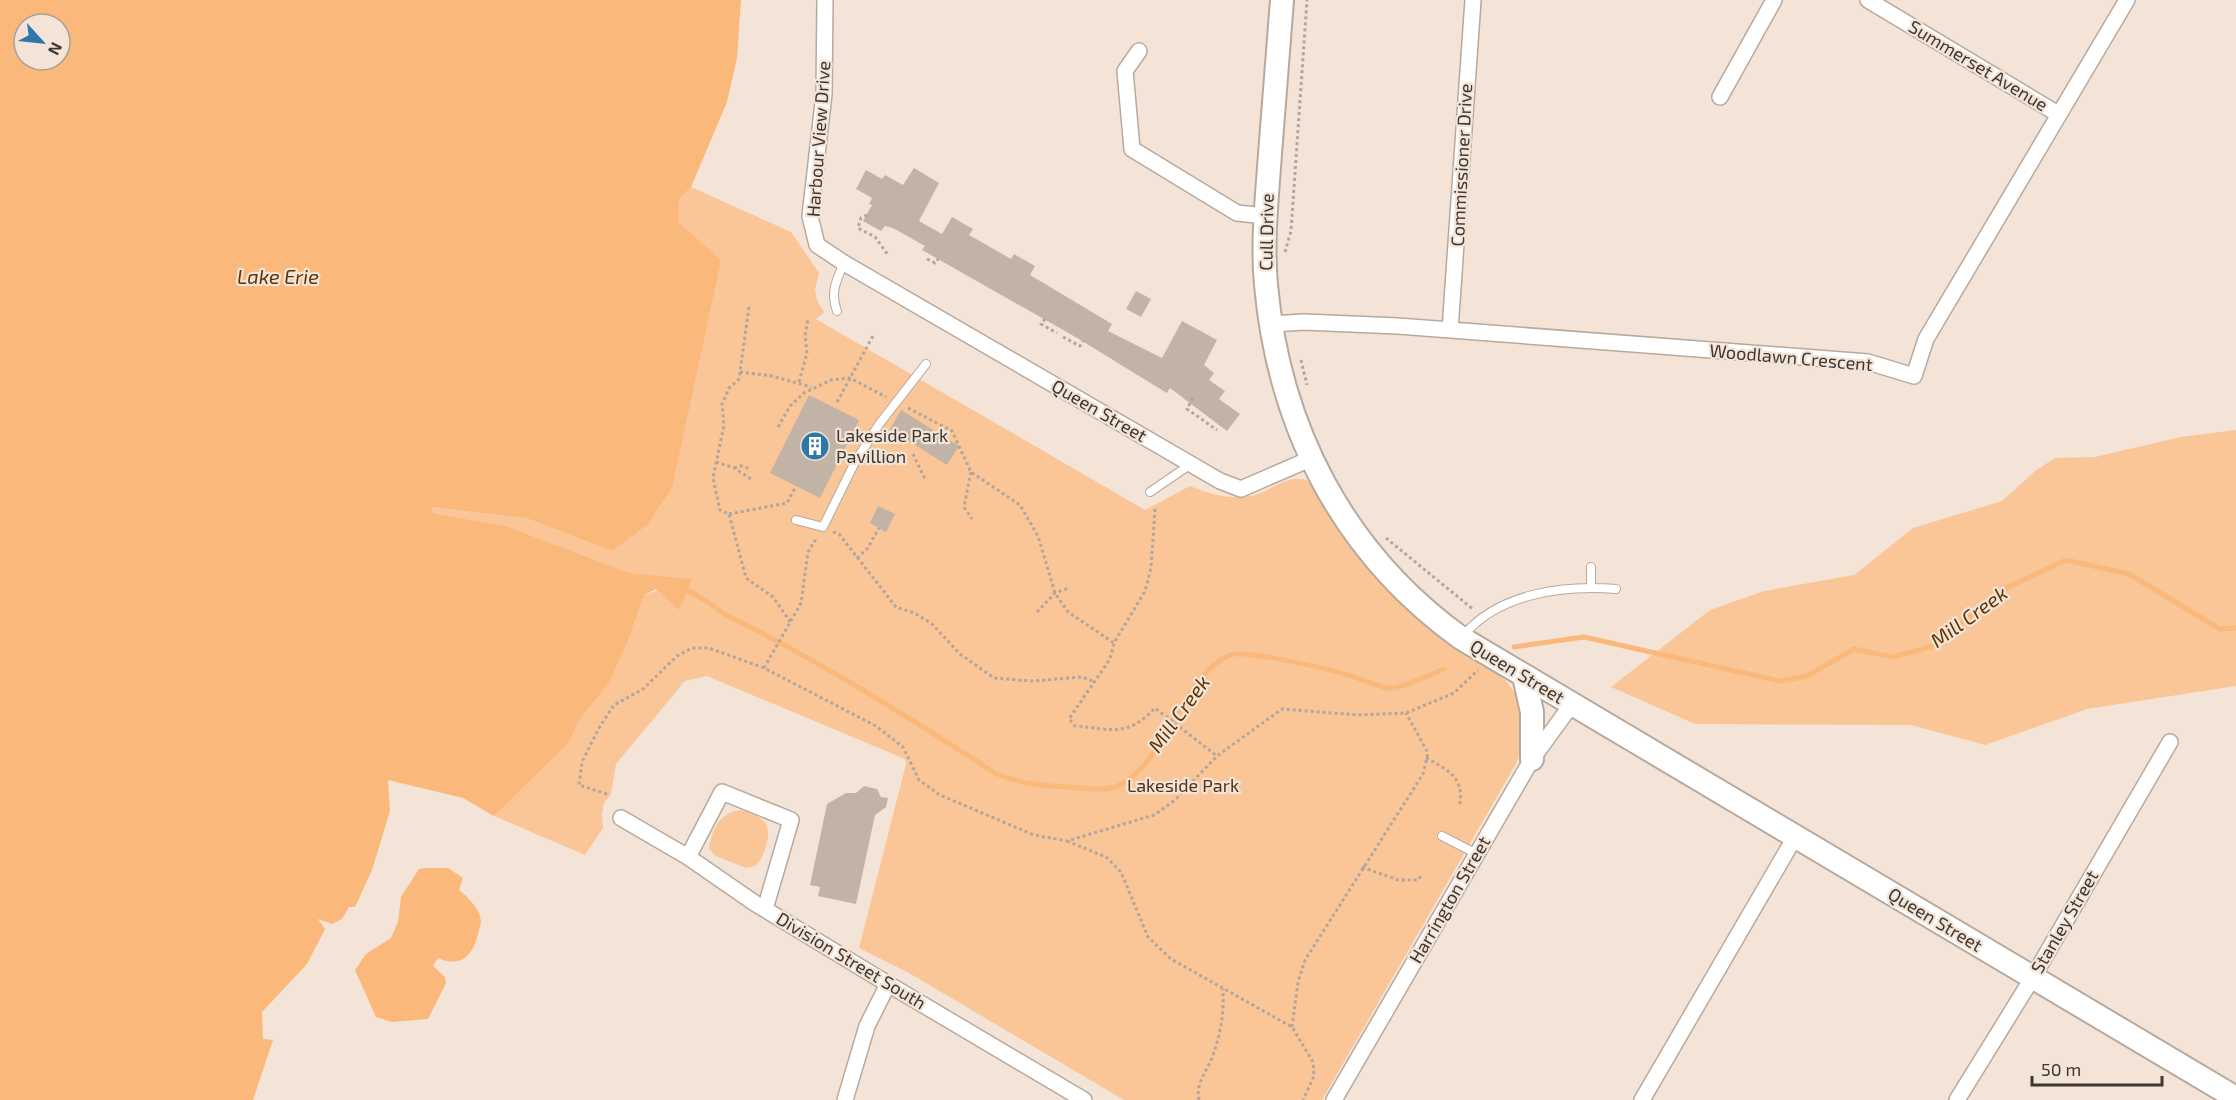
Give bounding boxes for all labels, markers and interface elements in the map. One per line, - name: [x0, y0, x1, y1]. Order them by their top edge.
- north arrow: [12, 12, 72, 72]
- street label: Summerset Avenue: [1905, 15, 2052, 115]
- text: N: [45, 40, 67, 59]
- street label: Harbour View Drive: [802, 60, 834, 218]
- street label: Commissioner Drive: [1446, 83, 1476, 247]
- street label: Cull Drive: [1254, 193, 1278, 271]
- water label: Lake Erie: [237, 264, 319, 288]
- street label: Woodlawn Crescent: [1709, 339, 1874, 375]
- street label: Queen Street: [1048, 374, 1151, 446]
- place label: Lakeside Park Pavillion: [836, 424, 948, 467]
- building icon: Lakeside Park Pavillion: [799, 430, 831, 462]
- water label: Mill Creek: [1925, 580, 2012, 652]
- street label: Queen Street: [1466, 634, 1569, 708]
- water label: Mill Creek: [1142, 670, 1214, 757]
- park label: Lakeside Park: [1127, 774, 1239, 796]
- street label: Harrington Street: [1404, 832, 1494, 967]
- street label: Stanley Street: [2026, 866, 2103, 977]
- street label: Queen Street: [1884, 882, 1987, 956]
- street label: Division Street South: [773, 907, 930, 1014]
- scale bar: [2032, 1049, 2162, 1087]
- text: 50 m: [2041, 1058, 2081, 1080]

